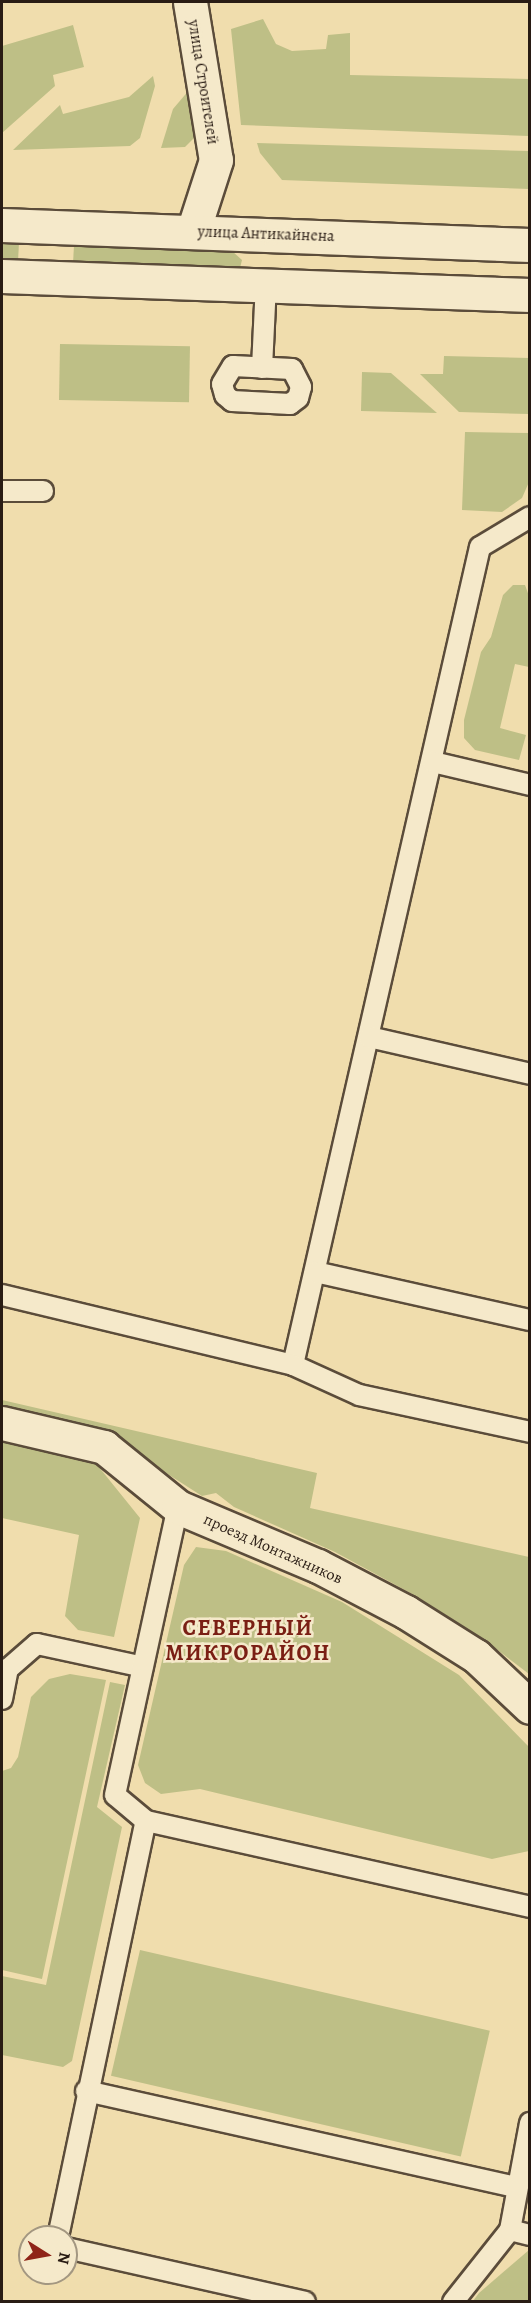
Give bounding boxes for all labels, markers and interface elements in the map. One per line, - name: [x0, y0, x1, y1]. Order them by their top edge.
- street label: улица Строителей: [184, 18, 222, 146]
- street label: улица Антикайнена: [197, 222, 335, 246]
- street label: проезд Монтажников: [200, 1510, 346, 1588]
- district label: СЕВЕРНЫЙ МИКРОРАЙОН: [165, 1615, 331, 1666]
- north arrow: [18, 2225, 78, 2285]
- text: N: [52, 2250, 76, 2266]

